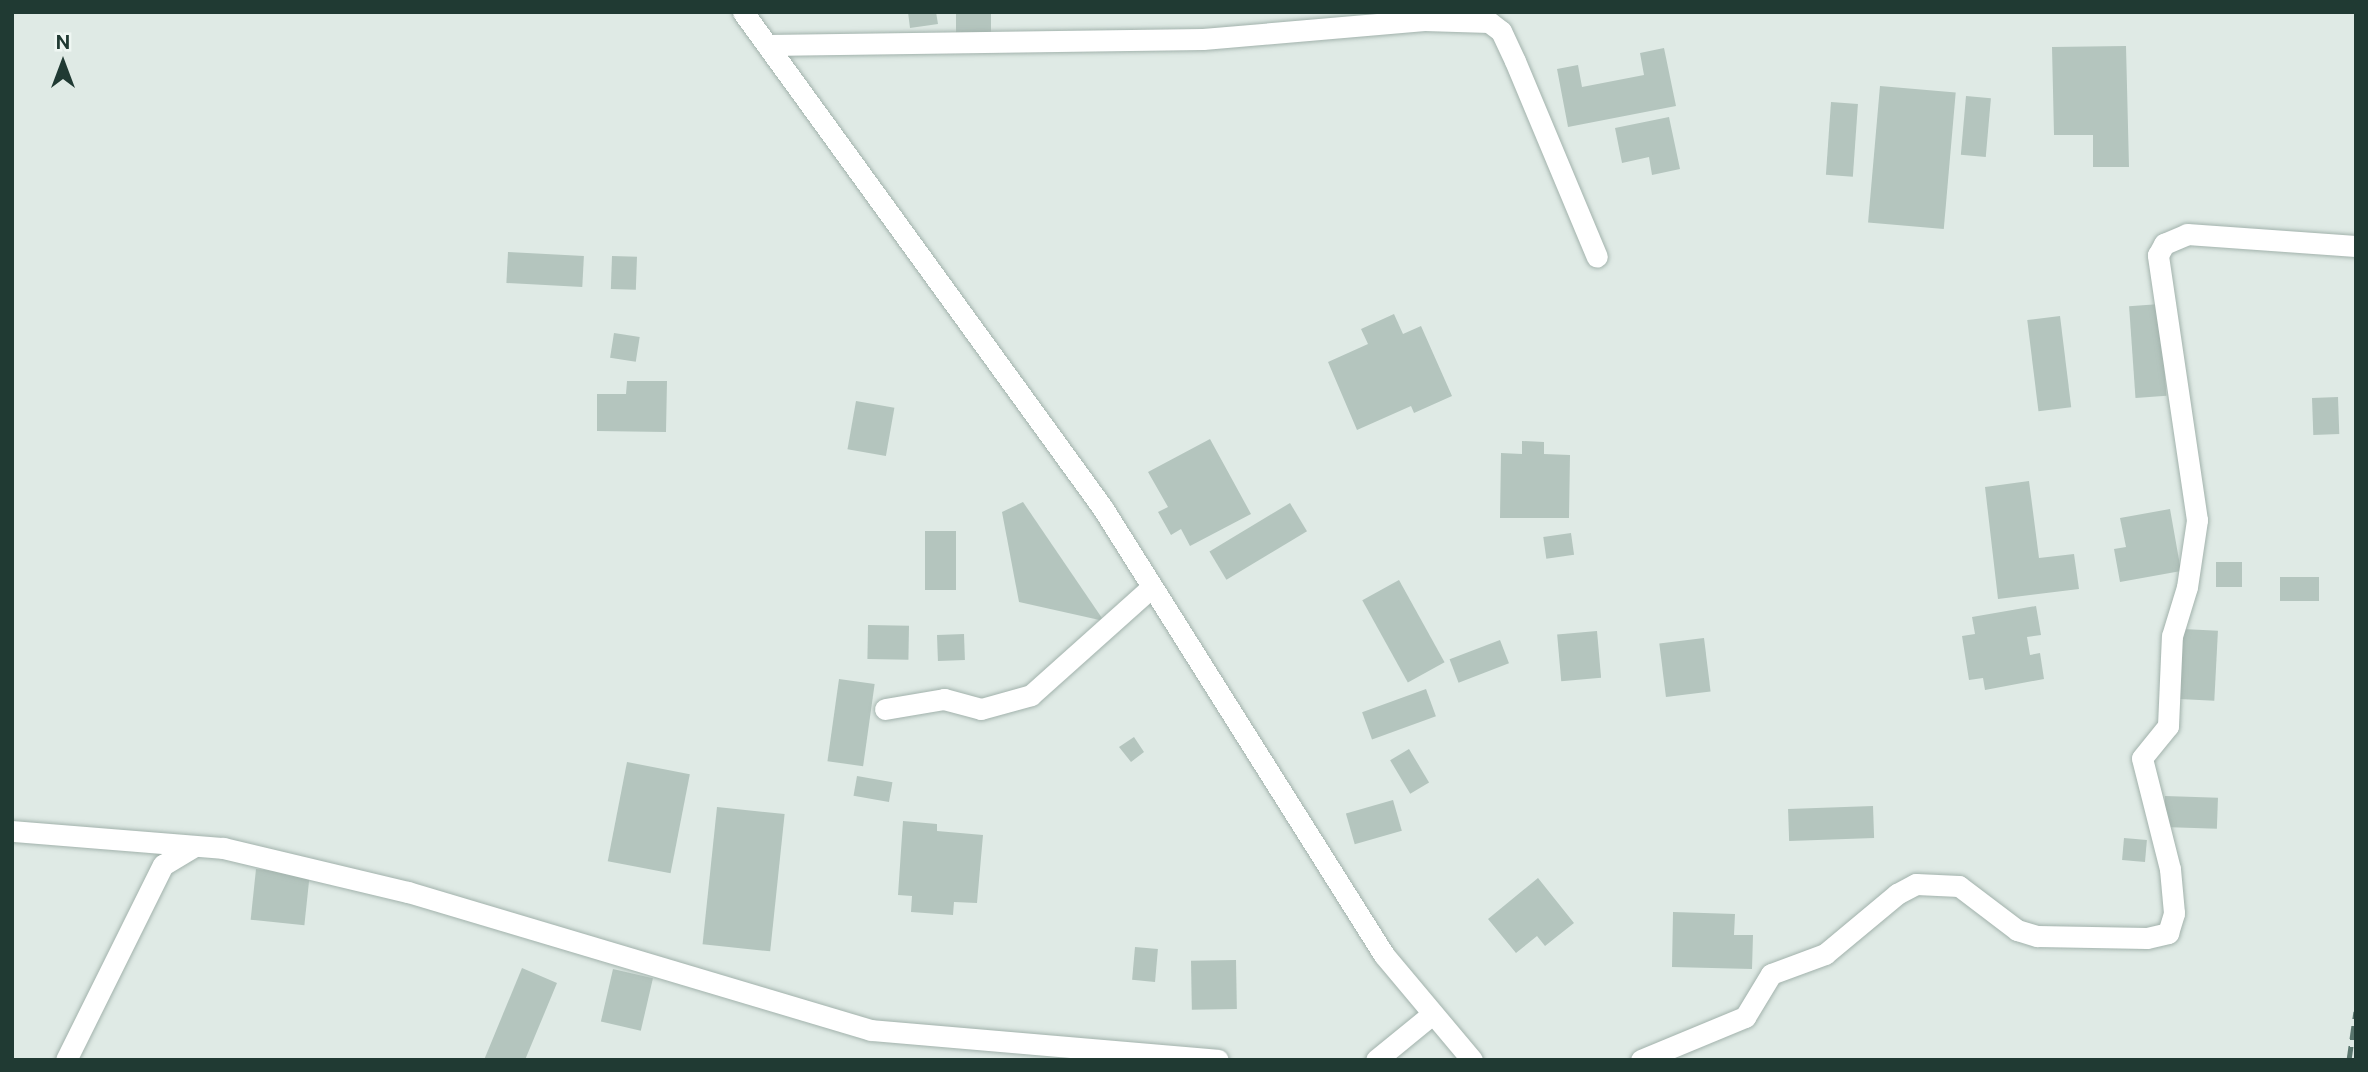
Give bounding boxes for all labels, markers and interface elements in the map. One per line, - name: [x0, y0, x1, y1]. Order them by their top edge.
- north arrow: [28, 28, 98, 98]
- text: N: [56, 31, 70, 53]

